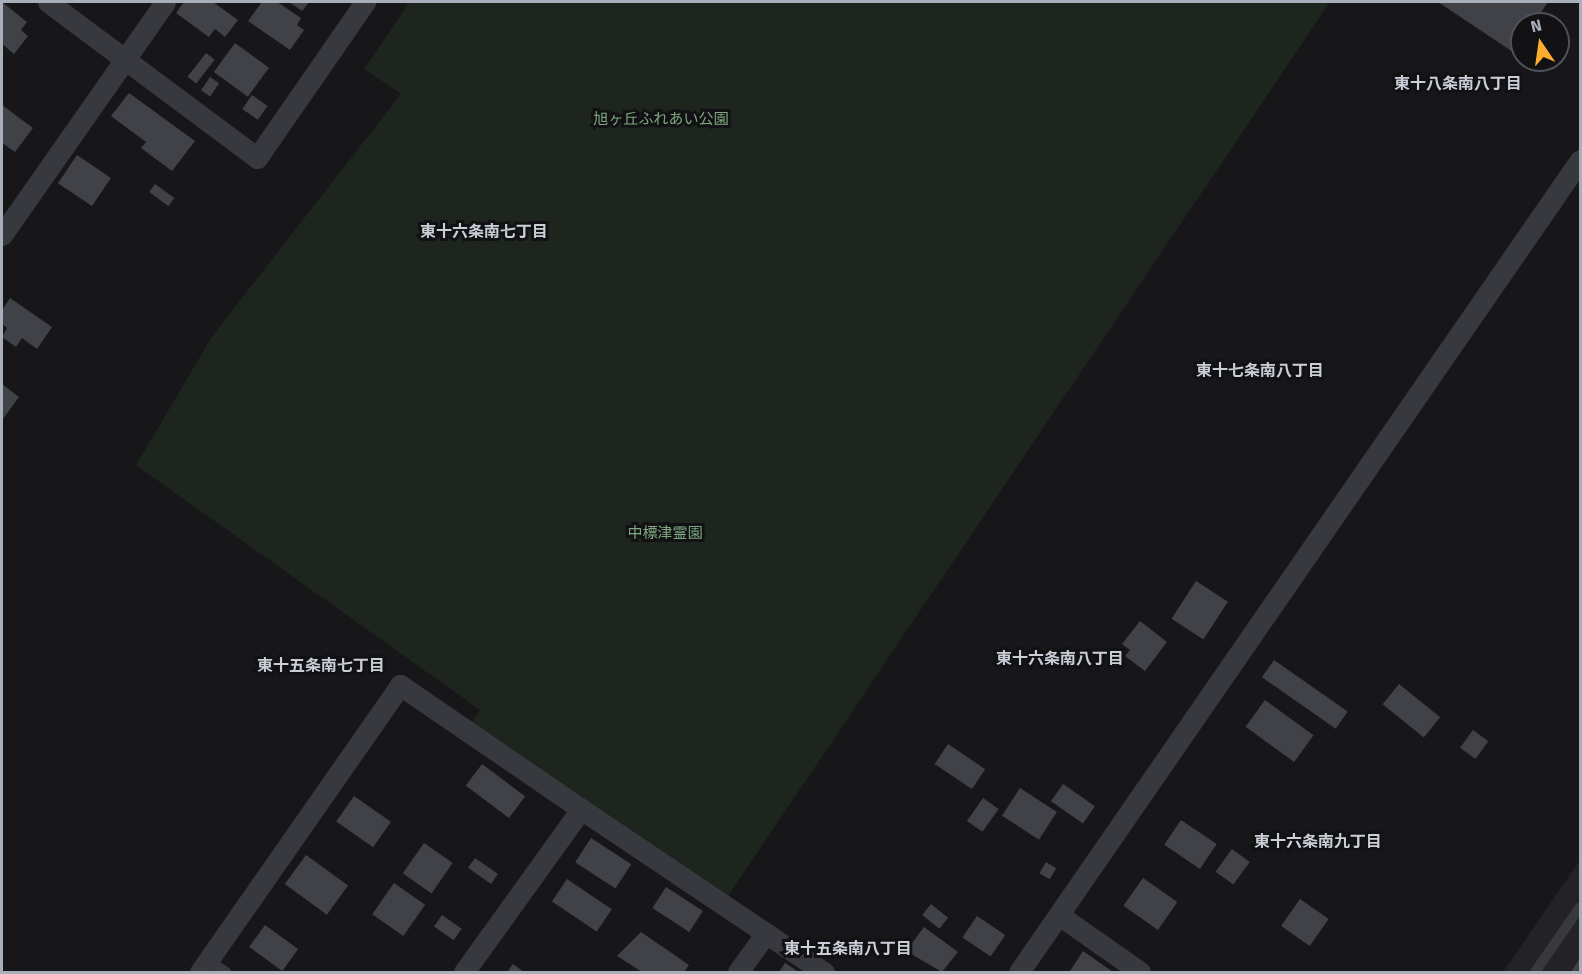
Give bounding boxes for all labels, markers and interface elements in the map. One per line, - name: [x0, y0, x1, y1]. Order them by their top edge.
- north arrow: [1510, 12, 1570, 72]
- text: N: [1529, 15, 1544, 36]
- district label: 東十八条南八丁目: [1394, 74, 1522, 94]
- park label: 旭ヶ丘ふれあい公園: [594, 111, 728, 129]
- district label: 東十六条南七丁目: [420, 222, 548, 242]
- district label: 東十七条南八丁目: [1196, 361, 1324, 381]
- park label: 中標津霊園: [628, 525, 702, 543]
- district label: 東十六条南八丁目: [996, 649, 1124, 669]
- district label: 東十五条南七丁目: [257, 656, 385, 676]
- district label: 東十六条南九丁目: [1254, 832, 1382, 852]
- district label: 東十五条南八丁目: [784, 939, 912, 959]

